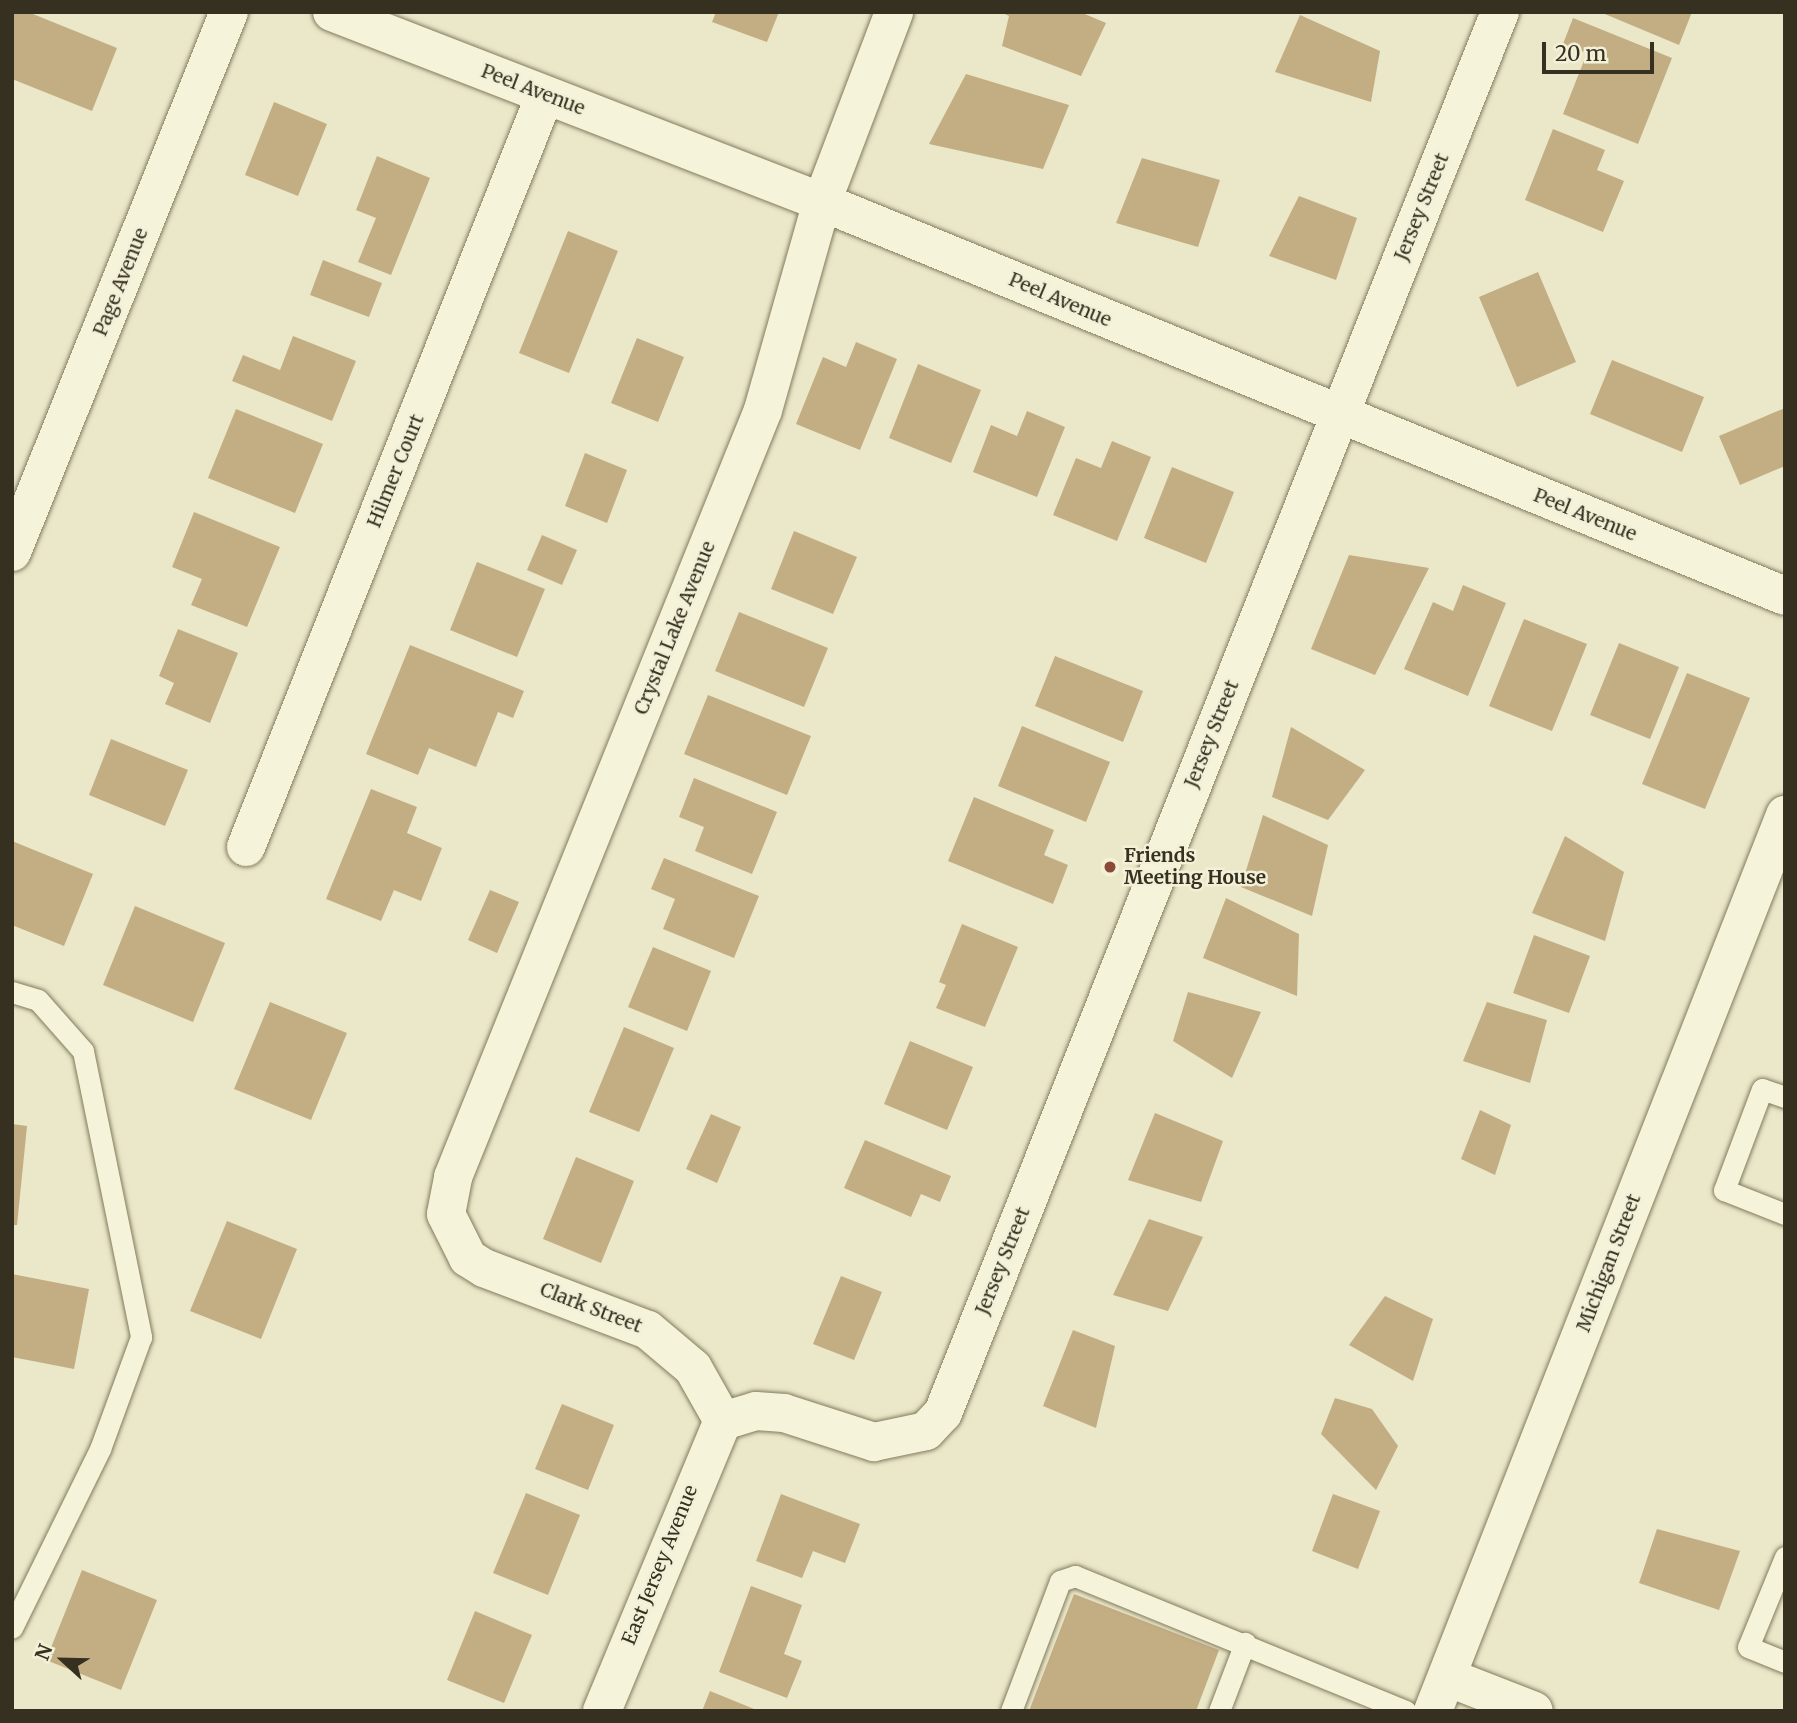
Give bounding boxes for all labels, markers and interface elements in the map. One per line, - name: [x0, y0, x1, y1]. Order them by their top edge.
- scale bar: [1545, 28, 1657, 72]
- text: 20 m: [1555, 40, 1606, 67]
- street label: Peel Avenue: [478, 60, 588, 120]
- street label: Jersey Street: [1390, 150, 1454, 264]
- street label: Page Avenue: [89, 225, 153, 339]
- street label: Peel Avenue: [1005, 268, 1115, 332]
- street label: Hilmer Court: [363, 411, 429, 531]
- street label: Peel Avenue: [1530, 484, 1640, 546]
- street label: Crystal Lake Avenue: [630, 538, 720, 718]
- street label: Jersey Street: [1180, 677, 1244, 791]
- place label: Friends Meeting House: [1124, 845, 1266, 889]
- marker: Friends Meeting House: [1102, 859, 1118, 875]
- street label: Michigan Street: [1572, 1191, 1646, 1335]
- street label: Jersey Street: [971, 1204, 1035, 1318]
- street label: Clark Street: [537, 1278, 645, 1338]
- street label: East Jersey Avenue: [618, 1482, 702, 1648]
- north arrow: [28, 1625, 98, 1695]
- text: N: [30, 1641, 57, 1664]

